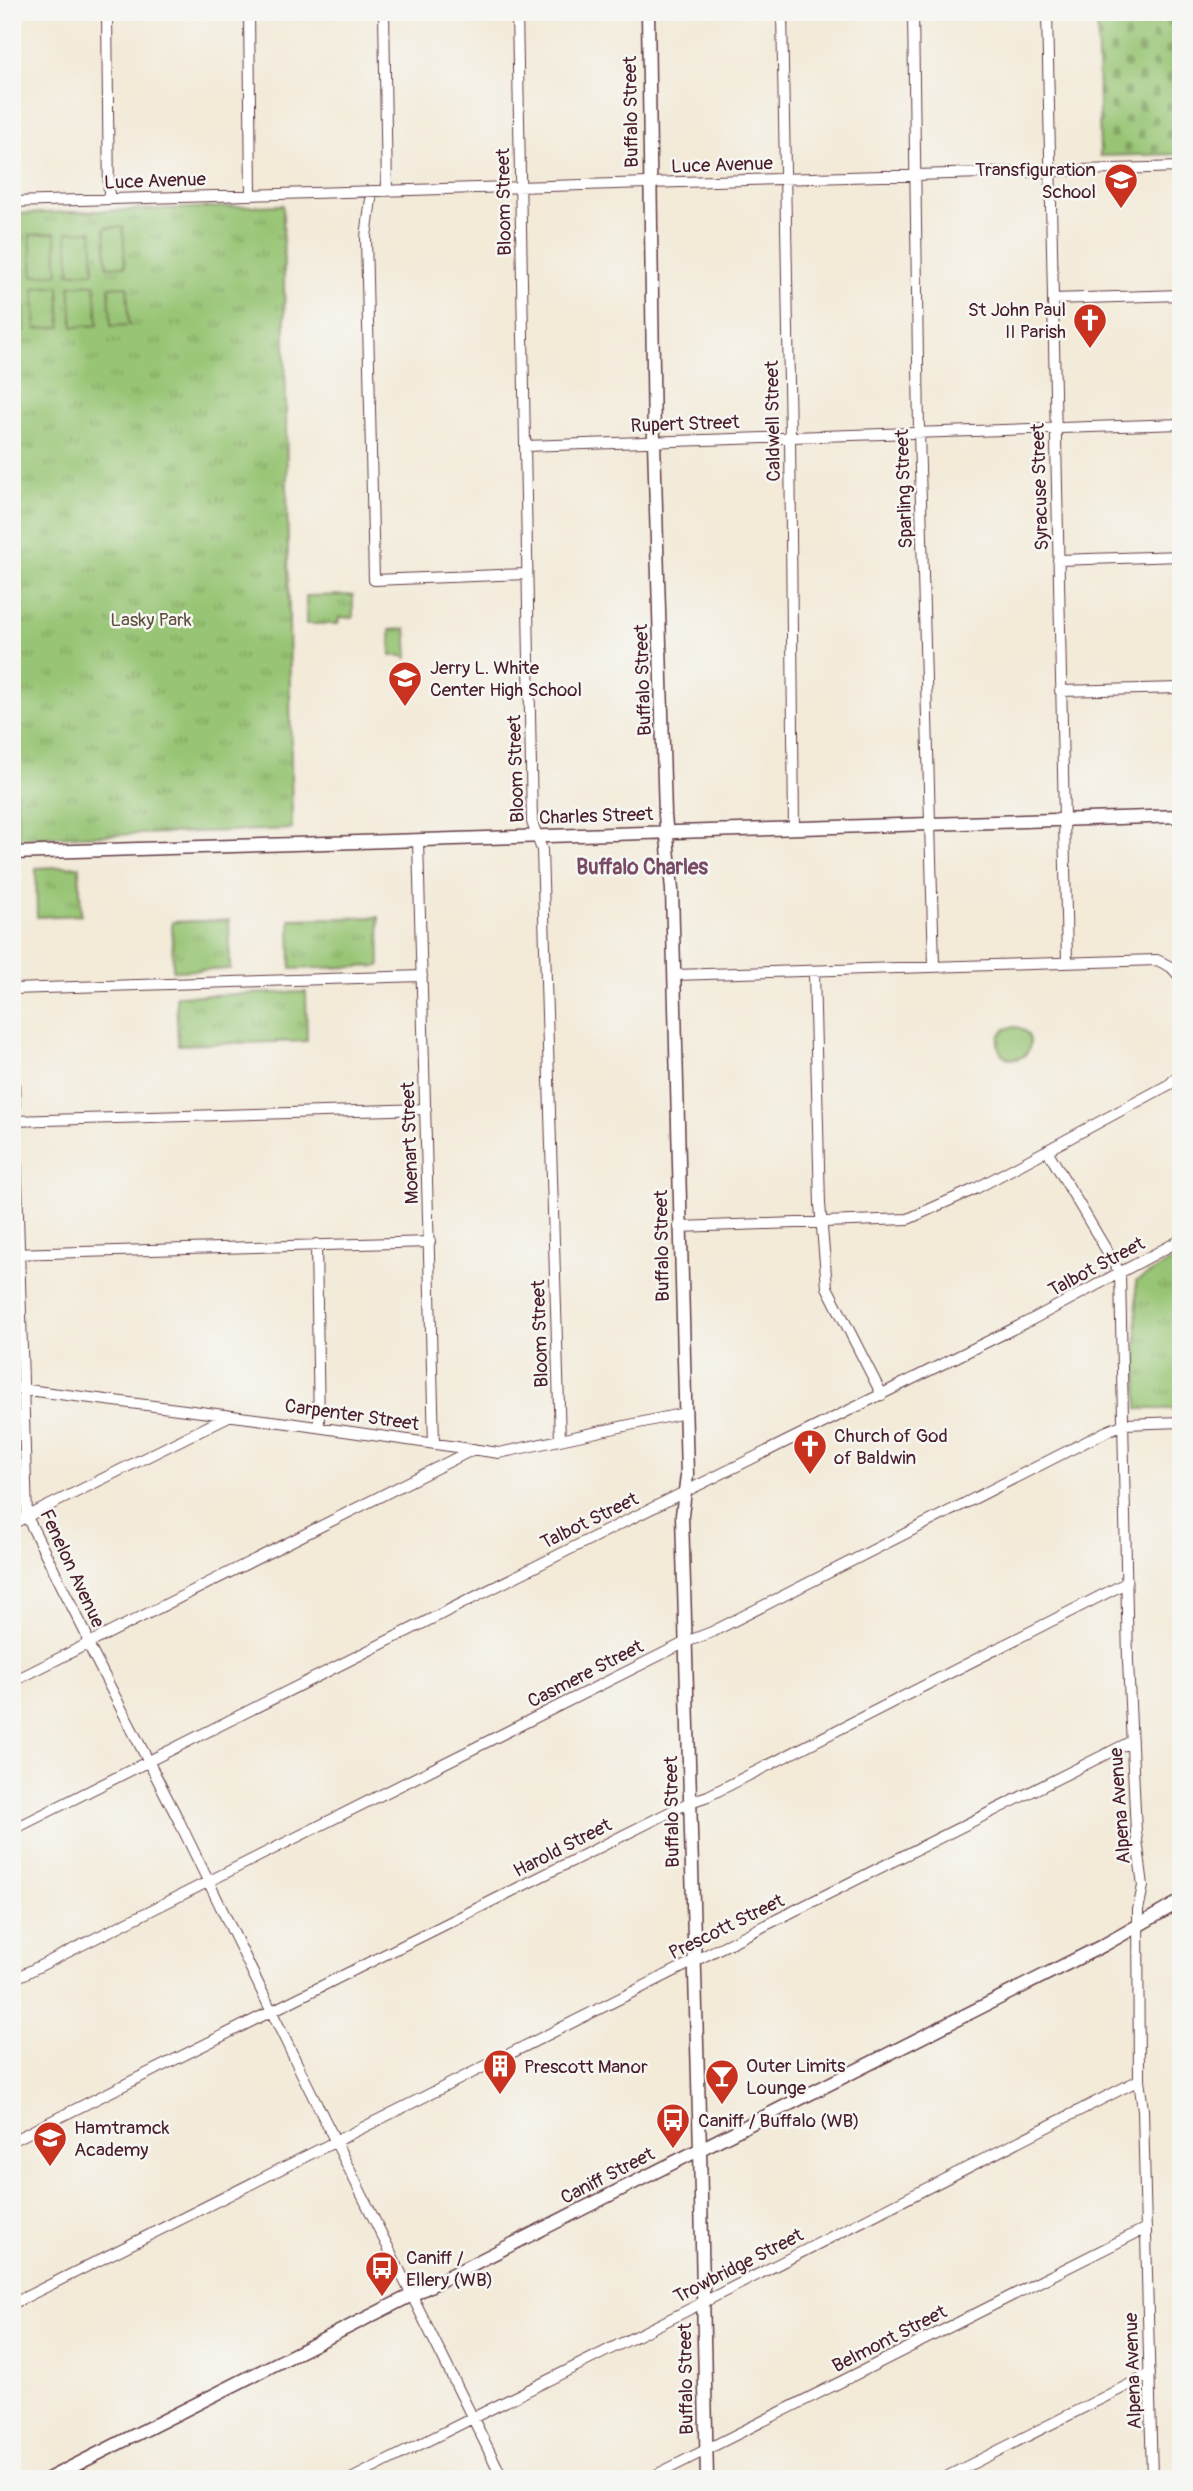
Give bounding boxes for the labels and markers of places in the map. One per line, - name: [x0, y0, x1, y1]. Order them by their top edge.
- place label: Transfiguration School: [975, 158, 1096, 204]
- school or university icon: Transfiguration School: [1102, 161, 1140, 210]
- place label: St John Paul II Parish: [968, 298, 1066, 344]
- church icon: St John Paul II Parish: [1071, 301, 1109, 350]
- place label: Jerry L. White Center High School: [430, 656, 582, 702]
- school or university icon: Jerry L. White Center High School: [386, 659, 424, 708]
- place label: Church of God of Baldwin: [834, 1424, 948, 1470]
- church icon: Church of God of Baldwin: [791, 1427, 829, 1476]
- building icon: Prescott Manor: [481, 2047, 519, 2096]
- place label: Outer Limits Lounge: [746, 2054, 846, 2100]
- place label: Prescott Manor: [524, 2055, 648, 2079]
- bar icon: Outer Limits Lounge: [703, 2057, 741, 2106]
- bus stop icon: Caniff / Buffalo (WB): [654, 2101, 692, 2150]
- place label: Caniff / Buffalo (WB): [698, 2109, 860, 2133]
- place label: Hamtramck Academy: [74, 2116, 170, 2162]
- school or university icon: Hamtramck Academy: [31, 2119, 69, 2168]
- place label: Caniff / Ellery (WB): [406, 2246, 493, 2292]
- bus stop icon: Caniff / Ellery (WB): [363, 2249, 401, 2298]

